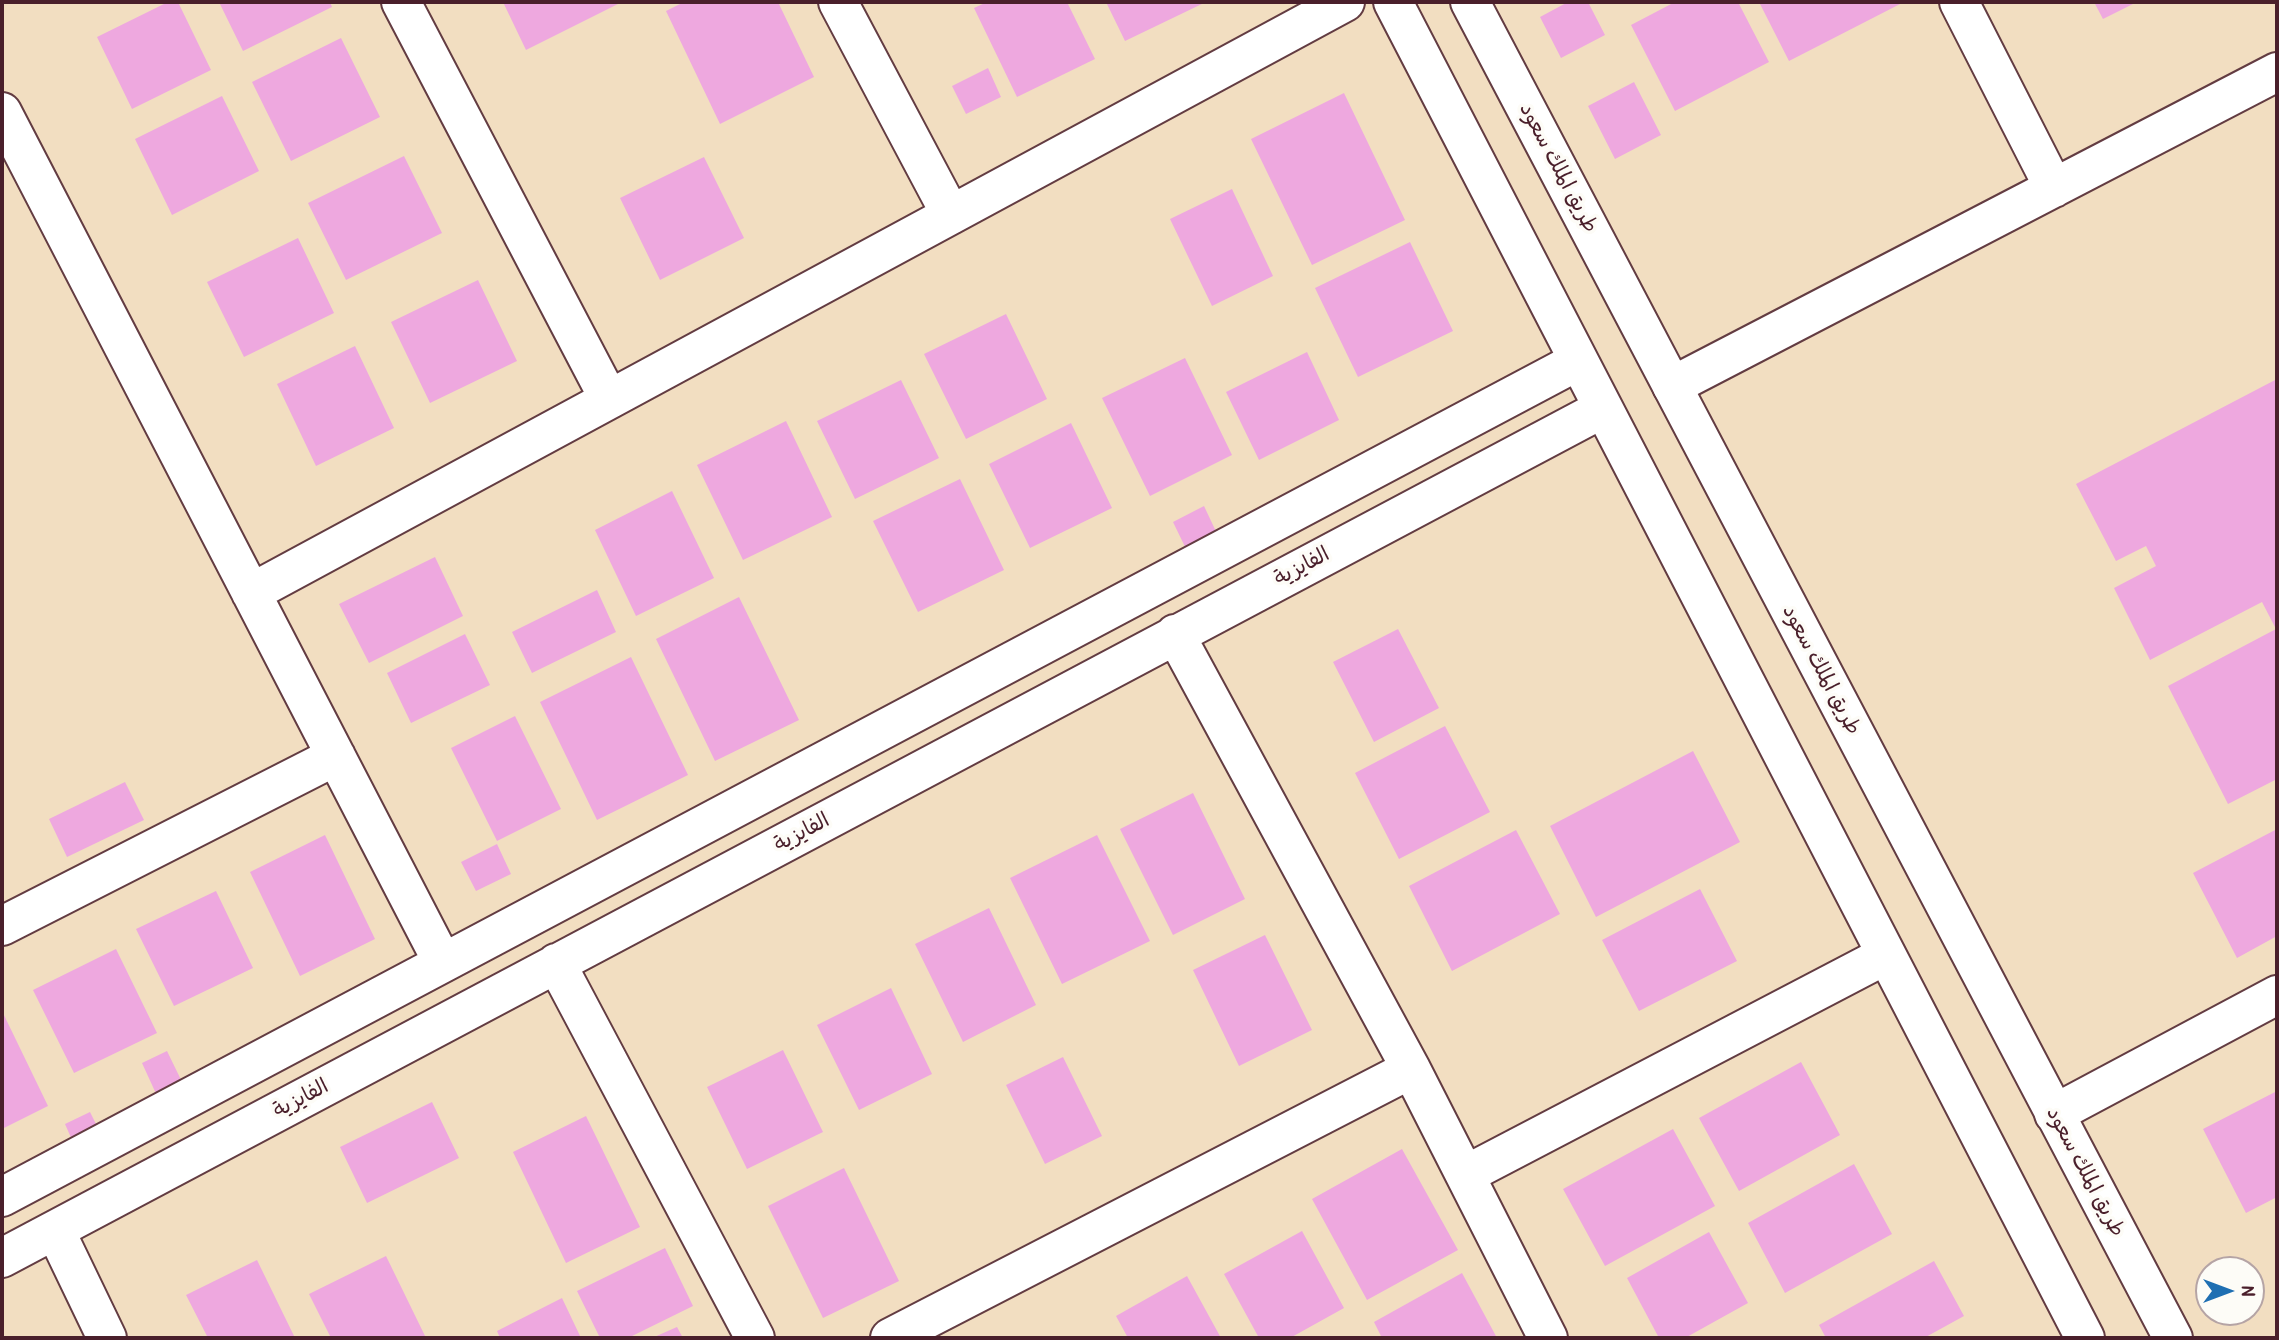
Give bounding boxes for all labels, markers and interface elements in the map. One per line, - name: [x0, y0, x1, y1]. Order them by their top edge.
- street label: طريق الملك سعود: [1513, 99, 1603, 237]
- street label: الفايزية: [1270, 542, 1334, 592]
- street label: طريق الملك سعود: [1776, 601, 1866, 739]
- street label: الفايزية: [770, 808, 834, 858]
- street label: الفايزية: [269, 1074, 333, 1124]
- street label: طريق الملك سعود: [2040, 1103, 2130, 1241]
- north arrow: [2195, 1256, 2265, 1326]
- text: N: [2236, 1286, 2262, 1296]

